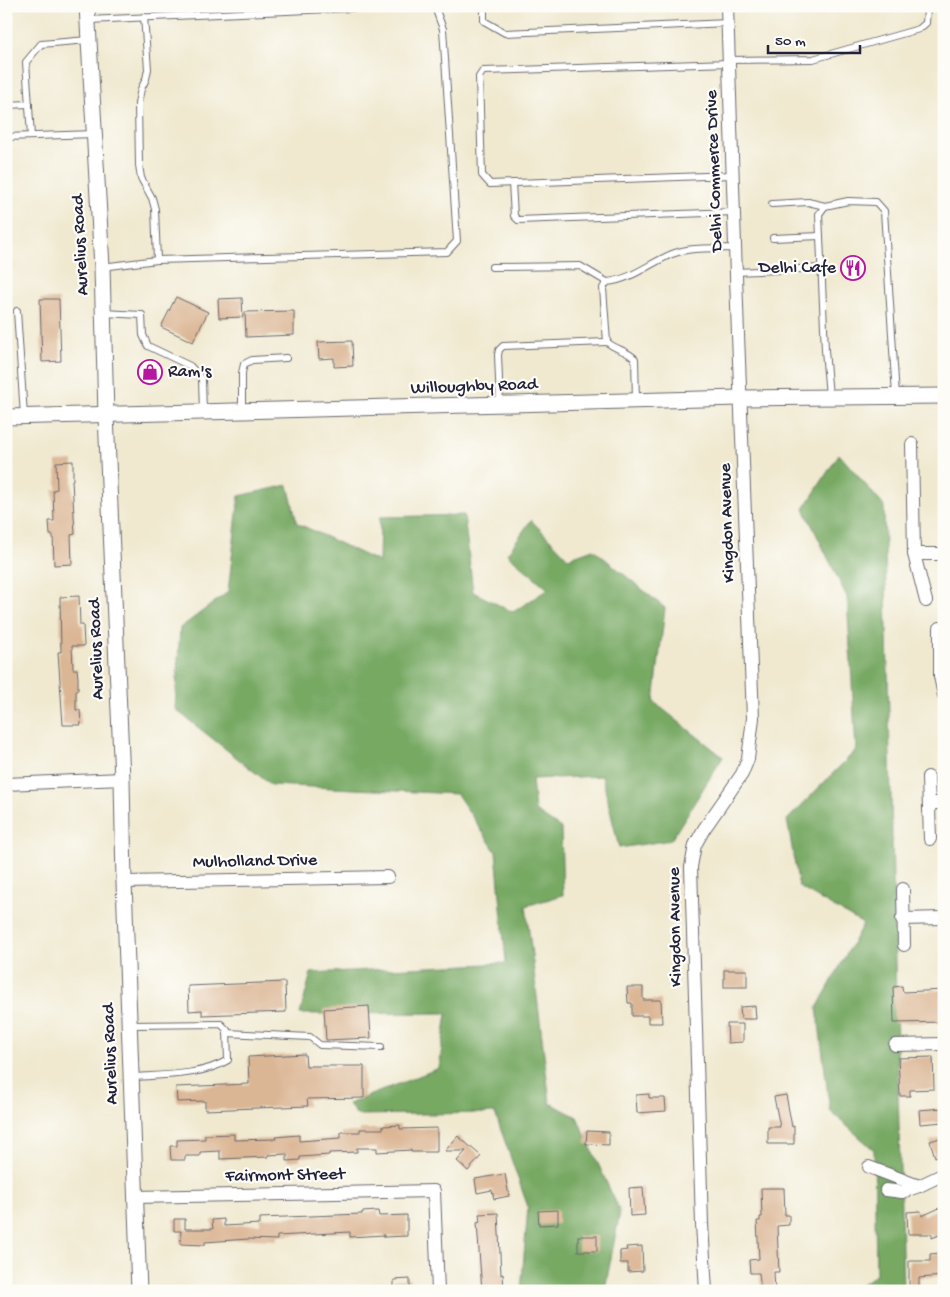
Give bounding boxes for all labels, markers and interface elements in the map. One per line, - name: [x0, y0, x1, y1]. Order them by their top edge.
- scale bar: [768, 22, 860, 54]
- text: 50 m: [775, 33, 806, 51]
- street label: Delhi Commerce Drive: [702, 89, 728, 253]
- street label: Aurelius Road: [68, 192, 94, 296]
- restaurant icon: Delhi Cafe: [840, 255, 866, 281]
- place label: Delhi Cafe: [758, 258, 837, 279]
- shop icon: Ram's: [137, 359, 163, 385]
- place label: Ram's: [168, 362, 213, 383]
- street label: Willoughby Road: [410, 374, 539, 400]
- street label: Kingdon Avenue: [715, 462, 741, 583]
- street label: Aurelius Road: [85, 597, 109, 700]
- street label: Mulholland Drive: [193, 850, 318, 874]
- street label: Kingdon Avenue: [664, 866, 688, 987]
- street label: Aurelius Road: [99, 1002, 123, 1105]
- street label: Fairmont Street: [224, 1164, 347, 1188]

